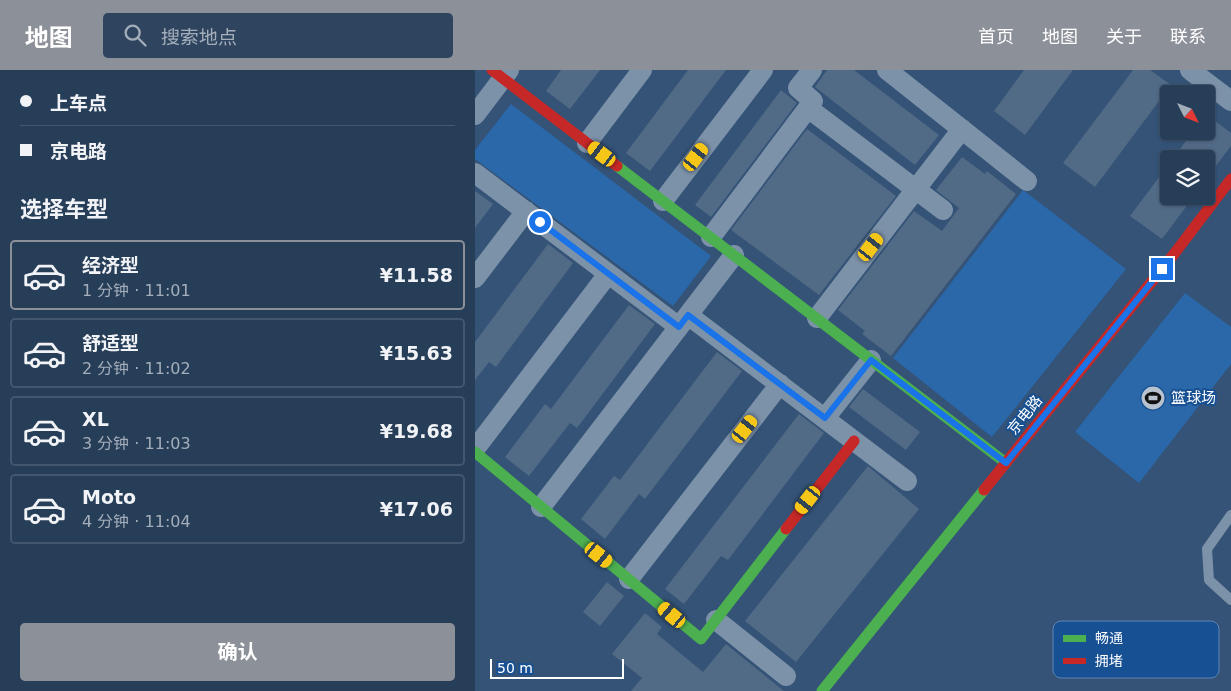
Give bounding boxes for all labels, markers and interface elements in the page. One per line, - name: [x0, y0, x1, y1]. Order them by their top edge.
- search box: [103, 13, 453, 58]
- icon: search: [121, 21, 149, 49]
- text: 地图: [25, 24, 73, 52]
- text: 搜索地点: [161, 26, 237, 48]
- text: 首页: [978, 26, 1014, 47]
- text: 地图: [1042, 26, 1078, 47]
- text: 关于: [1106, 26, 1142, 47]
- text: 联系: [1170, 26, 1206, 47]
- north arrow: [1160, 85, 1215, 140]
- map controls: [1160, 85, 1215, 205]
- text: 上车点: [50, 92, 107, 114]
- car: [585, 139, 618, 169]
- text: 京电路: [50, 140, 107, 162]
- car: [680, 141, 711, 173]
- button: layers: [1160, 150, 1215, 205]
- text: 选择车型: [20, 197, 108, 222]
- route start: [529, 211, 551, 233]
- car: [855, 231, 886, 263]
- icon: car: [22, 253, 67, 298]
- text: 经济型: [82, 254, 139, 276]
- route end: [1151, 258, 1173, 280]
- text: ¥11.58: [380, 264, 453, 286]
- text: 1 分钟 · 11:01: [82, 281, 191, 300]
- icon: car: [22, 331, 67, 376]
- text: 舒适型: [82, 332, 139, 354]
- text: ¥15.63: [380, 342, 453, 364]
- text: 2 分钟 · 11:02: [82, 359, 191, 378]
- sports icon: 篮球场: [1140, 385, 1166, 411]
- place label: 篮球场: [1171, 389, 1216, 407]
- street label: 京电路: [1004, 392, 1046, 438]
- text: XL: [82, 408, 109, 430]
- icon: car: [22, 409, 67, 454]
- car: [729, 413, 760, 445]
- text: ¥19.68: [380, 420, 453, 442]
- text: 3 分钟 · 11:03: [82, 434, 191, 453]
- car: [792, 484, 823, 516]
- text: Moto: [82, 486, 136, 508]
- icon: car: [22, 487, 67, 532]
- text: ¥17.06: [380, 498, 453, 520]
- text: 4 分钟 · 11:04: [82, 512, 191, 531]
- car: [582, 540, 615, 570]
- car: [655, 600, 688, 630]
- legend: [1053, 621, 1219, 678]
- button: 确认: [20, 623, 455, 681]
- text: 畅通: [1095, 630, 1123, 646]
- text: 拥堵: [1095, 653, 1123, 669]
- scale bar: [490, 656, 624, 679]
- text: 50 m: [497, 660, 533, 676]

